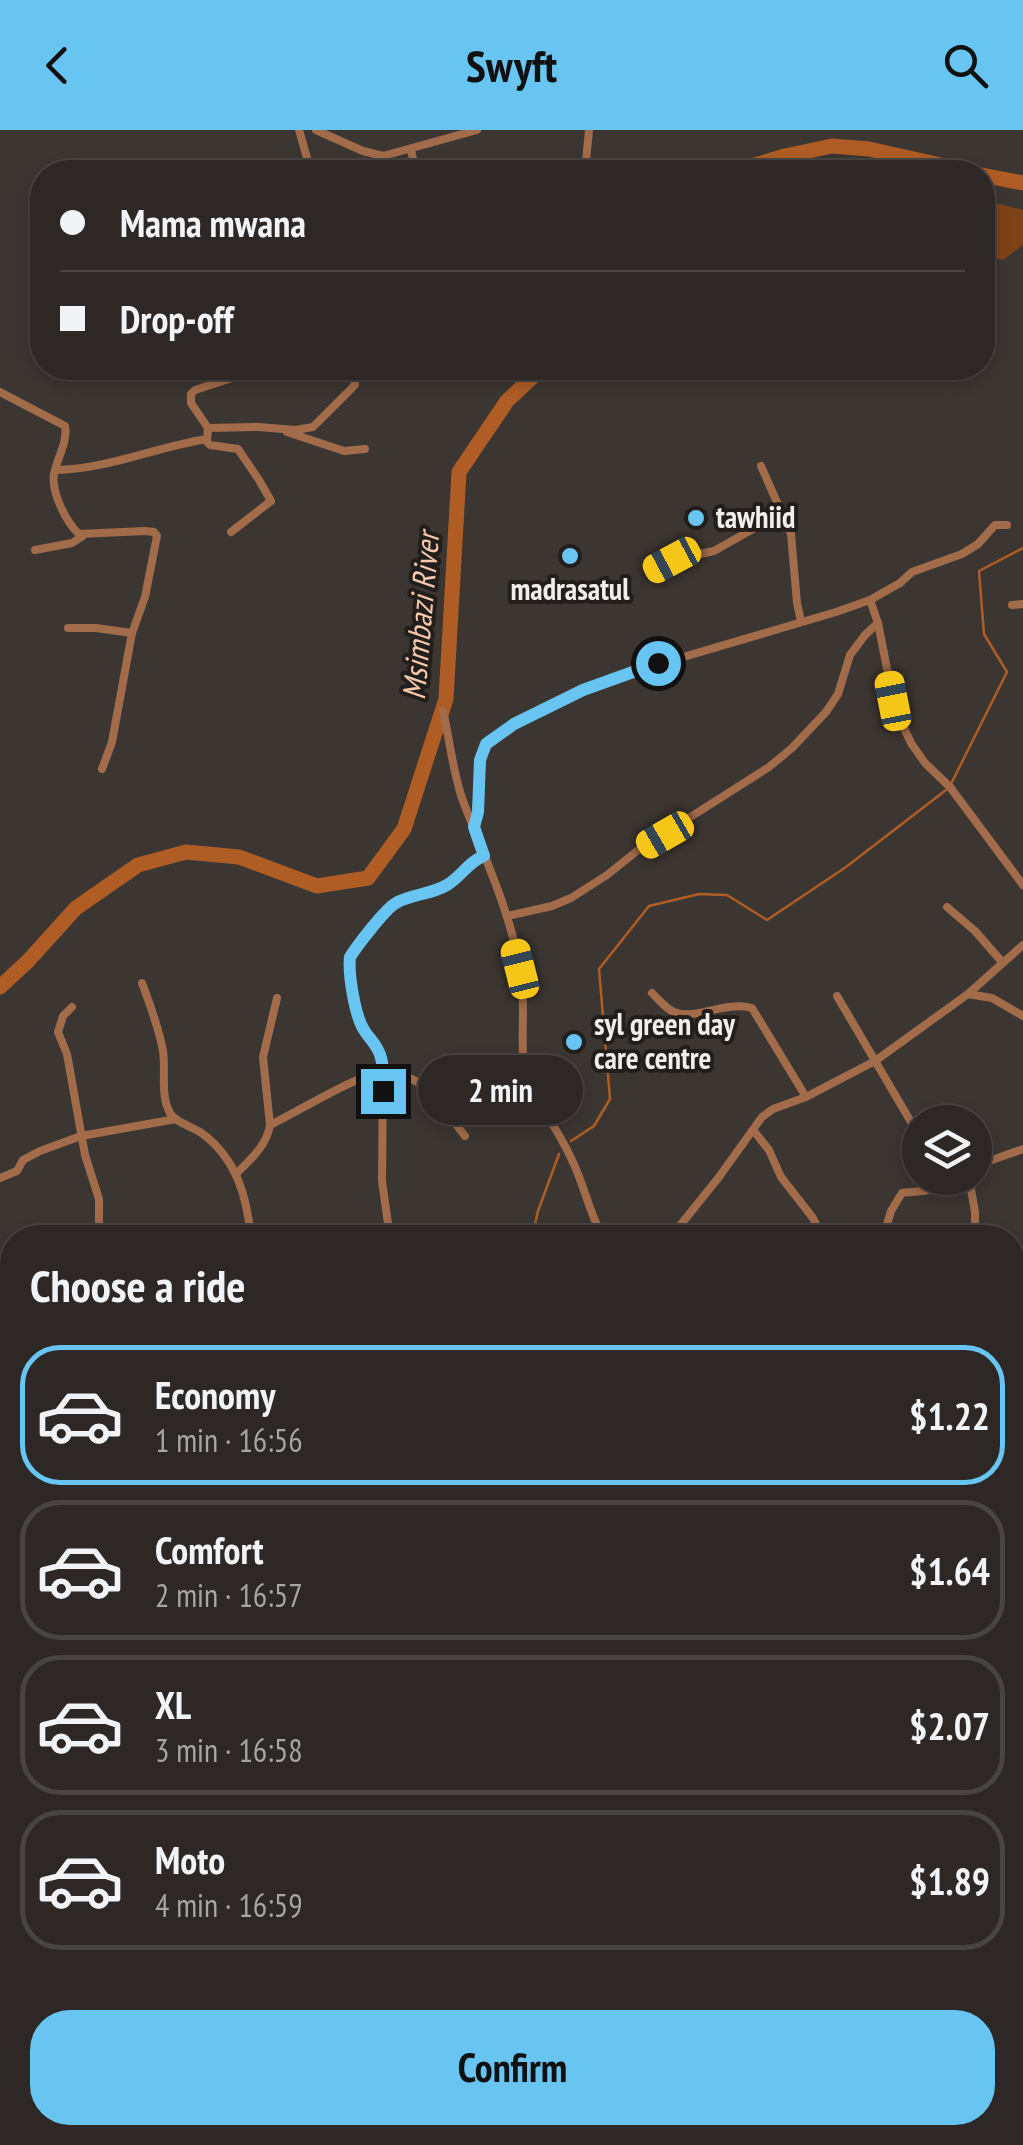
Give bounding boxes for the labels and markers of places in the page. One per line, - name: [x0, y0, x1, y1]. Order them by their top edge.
- place label: tawhiid: [716, 497, 795, 536]
- marker: tawhiid: [685, 507, 707, 529]
- marker: madrasatul: [559, 545, 581, 567]
- place label: madrasatul: [510, 569, 630, 608]
- place label: syl green day care centre: [594, 1004, 736, 1077]
- marker: syl green day care centre: [563, 1031, 585, 1053]

